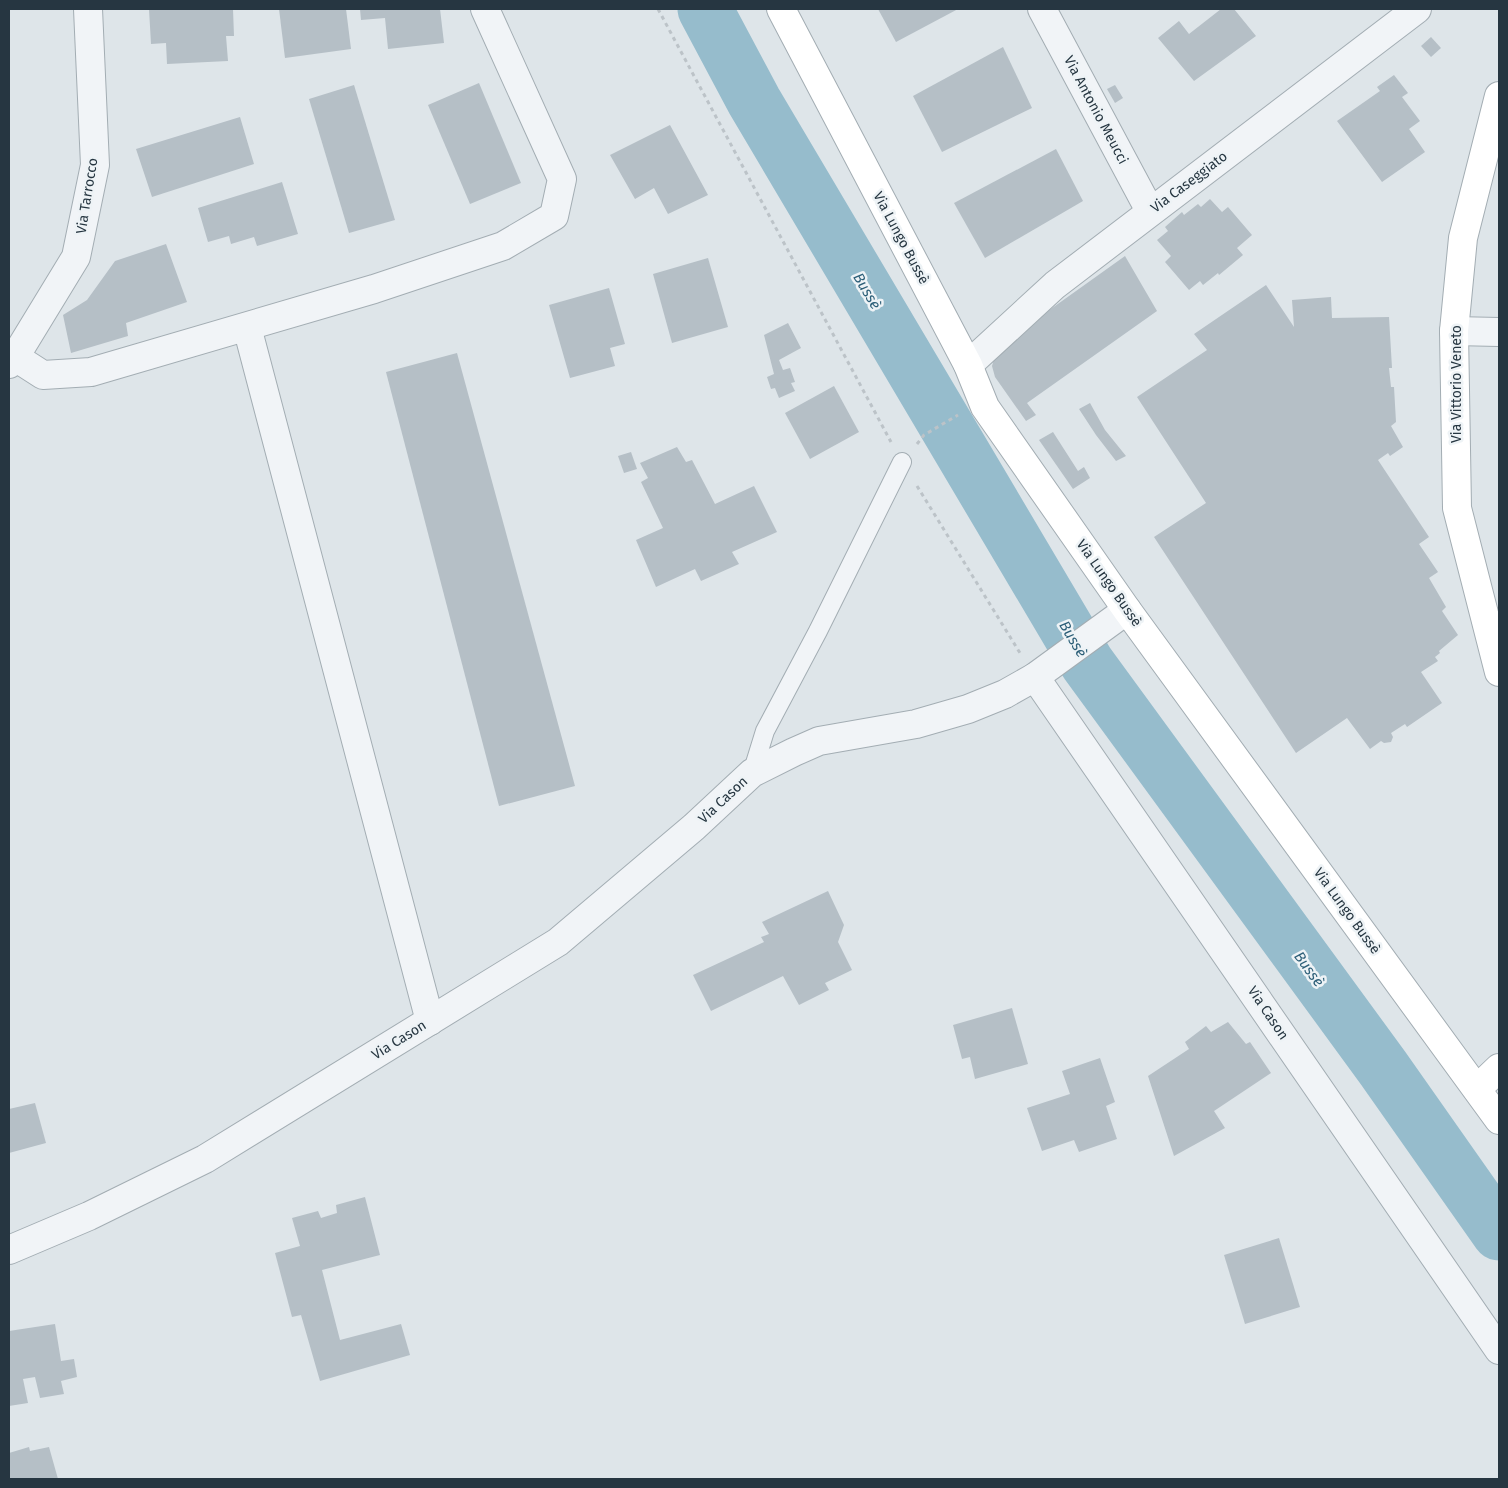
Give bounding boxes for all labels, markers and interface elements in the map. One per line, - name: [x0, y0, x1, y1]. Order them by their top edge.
- street label: Via Antonio Meucci: [1060, 53, 1132, 167]
- street label: Via Caseggiato: [1147, 148, 1231, 216]
- street label: Via Tarrocco: [73, 157, 101, 235]
- street label: Via Lungo Bussè: [869, 189, 933, 287]
- water label: Bussè: [849, 270, 885, 313]
- street label: Via Vittorio Veneto: [1448, 325, 1465, 443]
- street label: Via Lungo Bussè: [1073, 536, 1145, 630]
- water label: Bussè: [1055, 618, 1091, 661]
- street label: Via Cason: [695, 773, 751, 827]
- street label: Via Lungo Bussè: [1310, 865, 1384, 957]
- water label: Bussè: [1290, 948, 1328, 990]
- street label: Via Cason: [1244, 983, 1292, 1043]
- street label: Via Cason: [369, 1017, 429, 1063]

